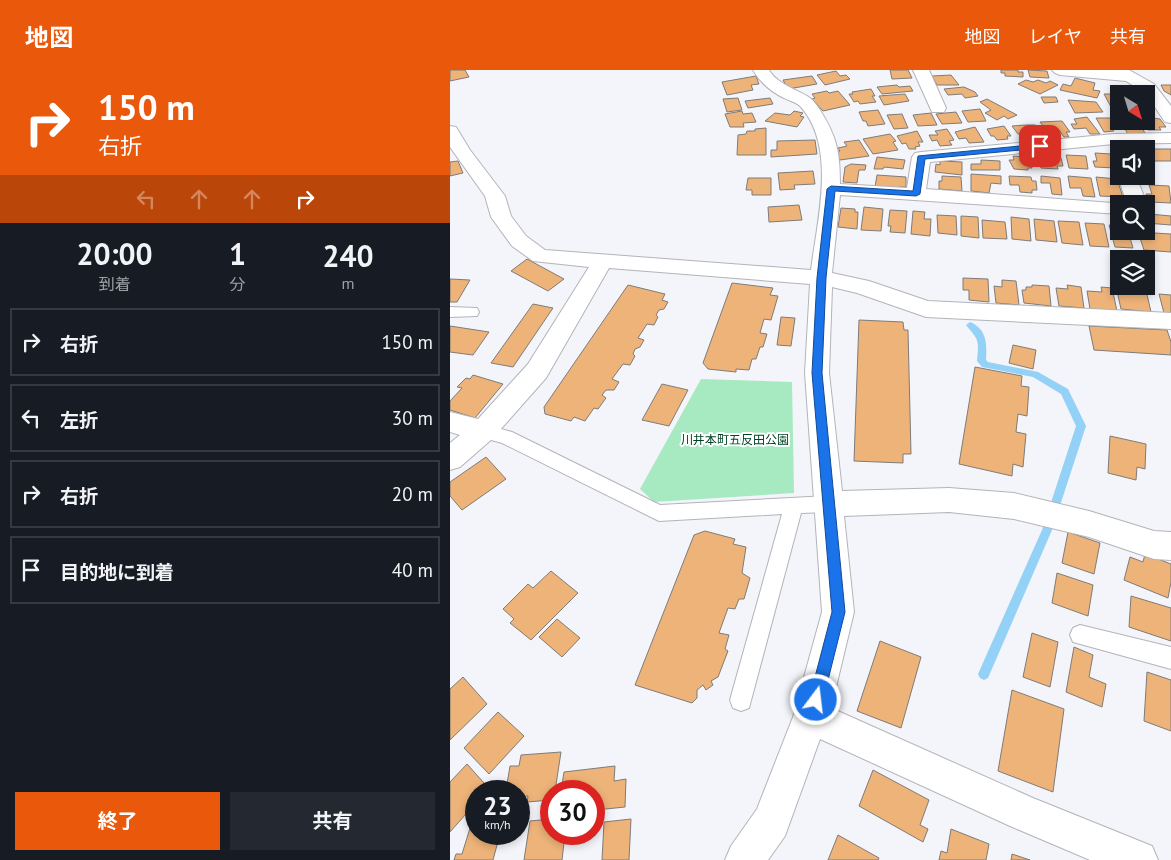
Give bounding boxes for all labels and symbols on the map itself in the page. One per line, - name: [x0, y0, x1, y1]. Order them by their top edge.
- north arrow: [1110, 85, 1155, 130]
- pin: [1019, 125, 1061, 167]
- park label: 川井本町五反田公園: [681, 432, 789, 447]
- position arrow: [789, 673, 841, 725]
- speed limit sign: 30: [540, 780, 605, 845]

